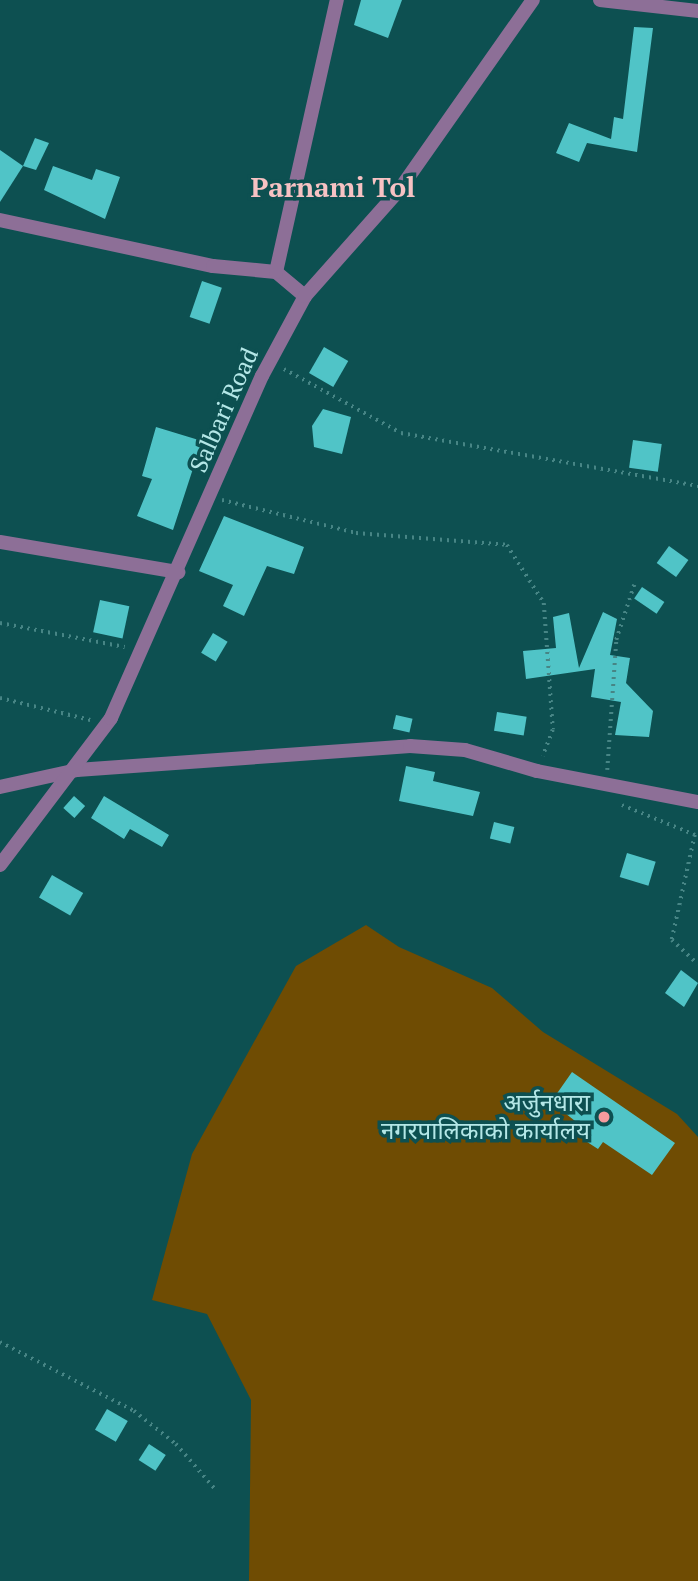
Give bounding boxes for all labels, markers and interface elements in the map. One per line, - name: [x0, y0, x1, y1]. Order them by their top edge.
- district label: Parnami Tol: [251, 170, 415, 204]
- street label: Salbari Road: [184, 343, 264, 477]
- place label: अर्जुनधारा नगरपालिकाको कार्यालय: [381, 1089, 590, 1145]
- marker: अर्जुनधारा नगरपालिकाको कार्यालय: [596, 1109, 612, 1125]

